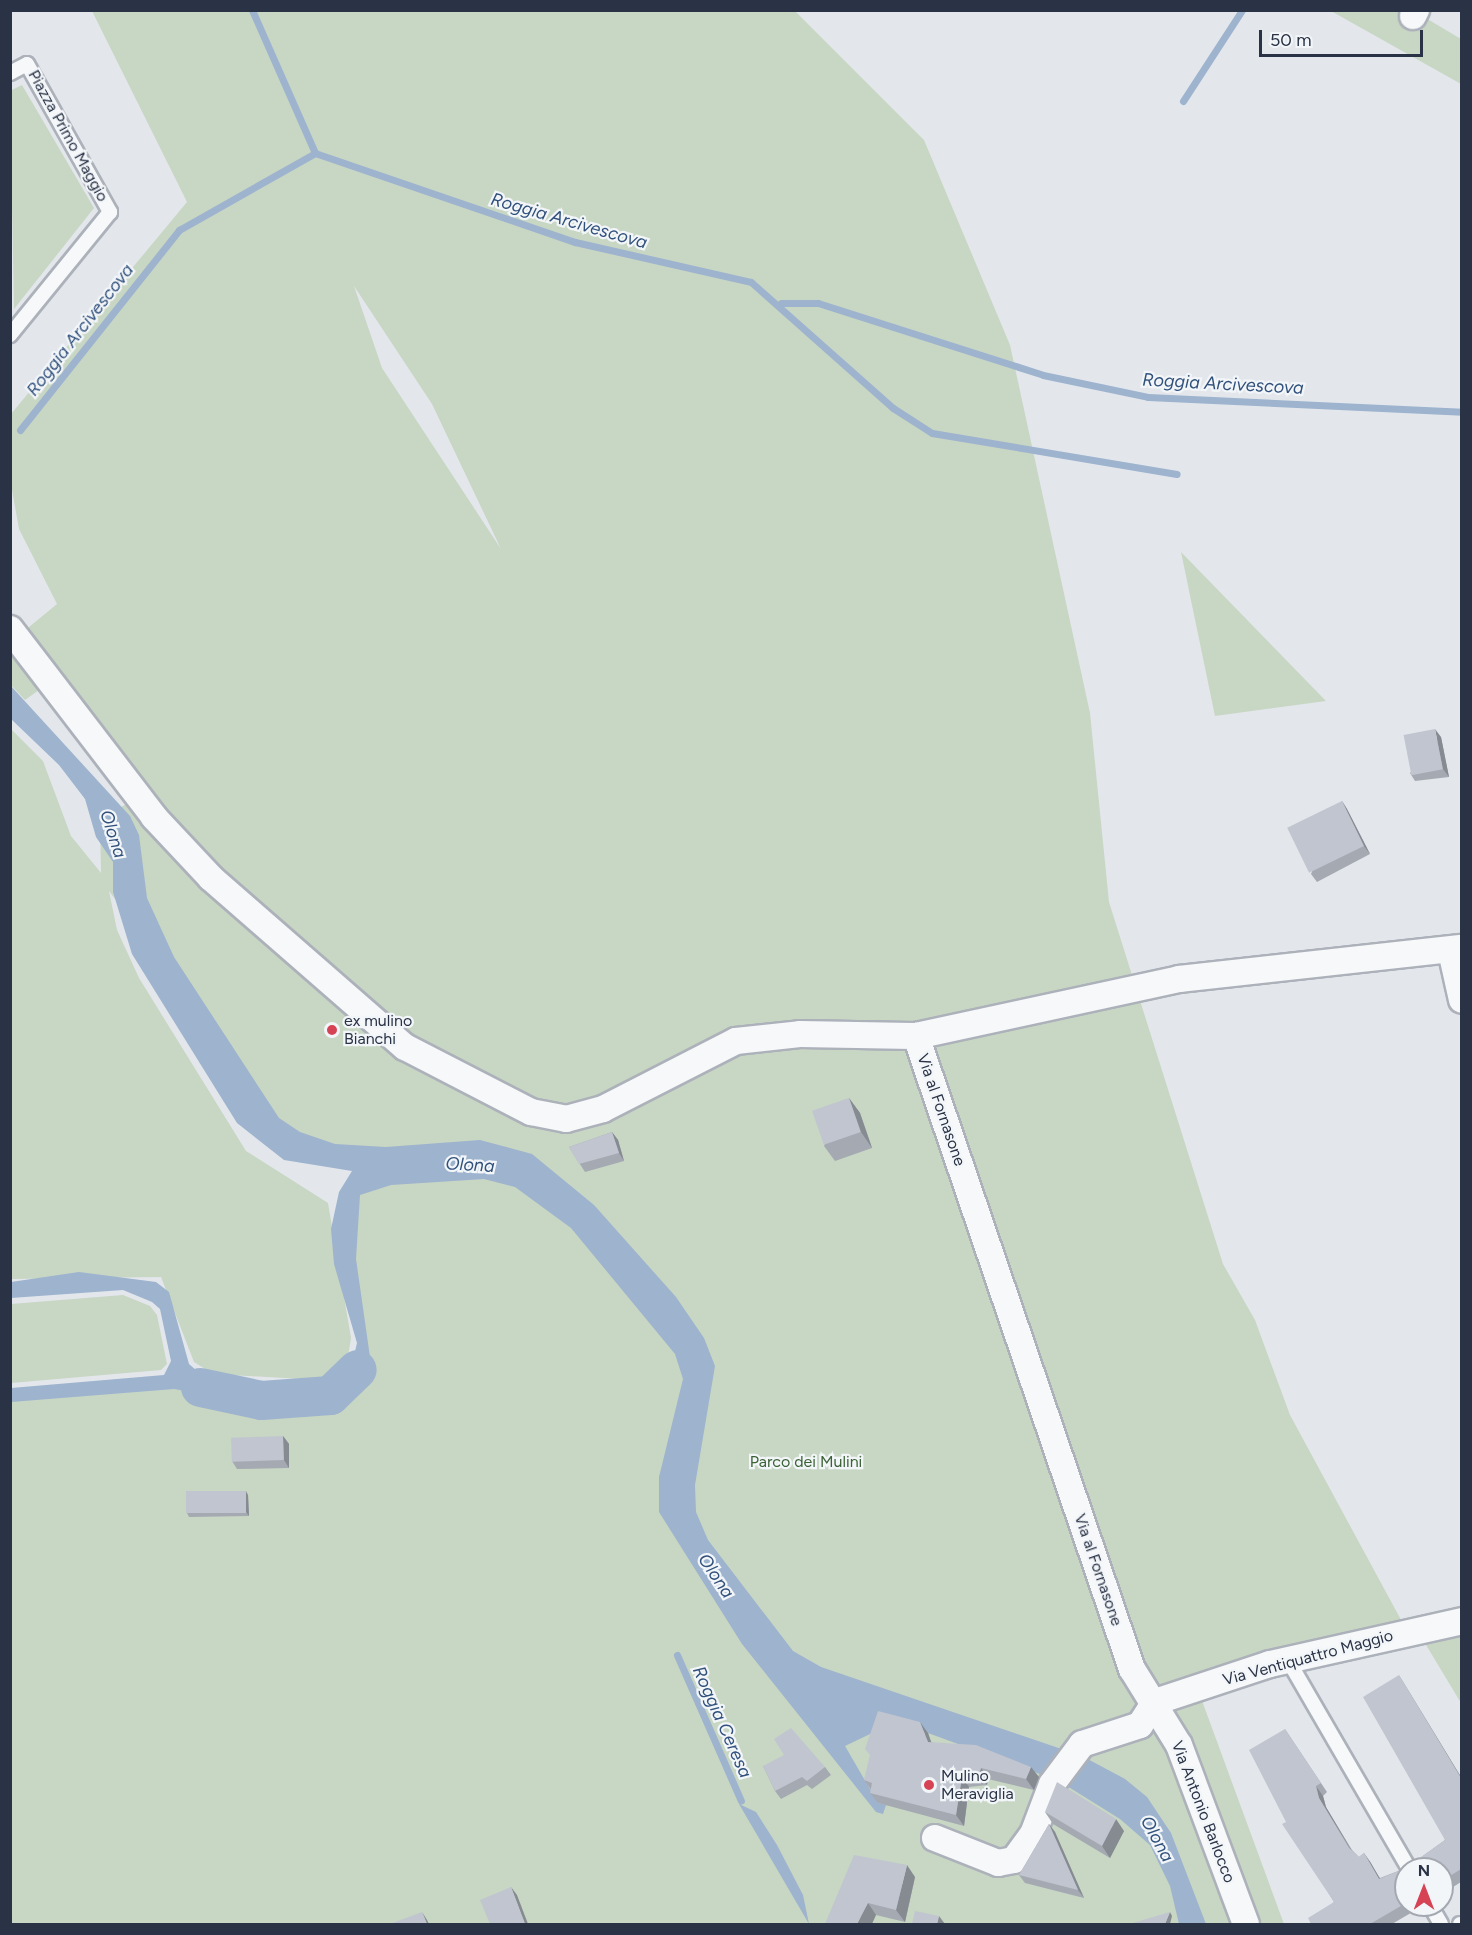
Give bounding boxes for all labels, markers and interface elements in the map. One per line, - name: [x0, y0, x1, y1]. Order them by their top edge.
- scale bar: [1262, 18, 1426, 56]
- text: 50 m: [1270, 29, 1312, 51]
- street label: Piazza Primo Maggio: [24, 67, 112, 205]
- water label: Roggia Arcivescova: [488, 188, 650, 254]
- water label: Roggia Arcivescova: [22, 260, 138, 400]
- water label: Roggia Arcivescova: [1142, 369, 1304, 399]
- water label: Olona: [95, 807, 131, 861]
- place label: ex mulino Bianchi: [344, 1011, 412, 1049]
- marker: ex mulino Bianchi: [325, 1023, 339, 1037]
- street label: Via al Fornasone: [913, 1051, 969, 1169]
- water label: Olona: [445, 1153, 495, 1177]
- park label: Parco dei Mulini: [750, 1452, 862, 1472]
- street label: Via al Fornasone: [1070, 1511, 1126, 1629]
- water label: Olona: [693, 1550, 739, 1602]
- street label: Via Ventiquattro Maggio: [1221, 1626, 1395, 1690]
- water label: Roggia Ceresa: [688, 1663, 756, 1781]
- street label: Via Antonio Barlocco: [1167, 1738, 1239, 1886]
- place label: Mulino Meraviglia: [941, 1766, 1014, 1804]
- marker: Mulino Meraviglia: [922, 1778, 936, 1792]
- water label: Olona: [1136, 1812, 1178, 1866]
- north arrow: [1394, 1857, 1454, 1917]
- text: N: [1418, 1861, 1430, 1880]

